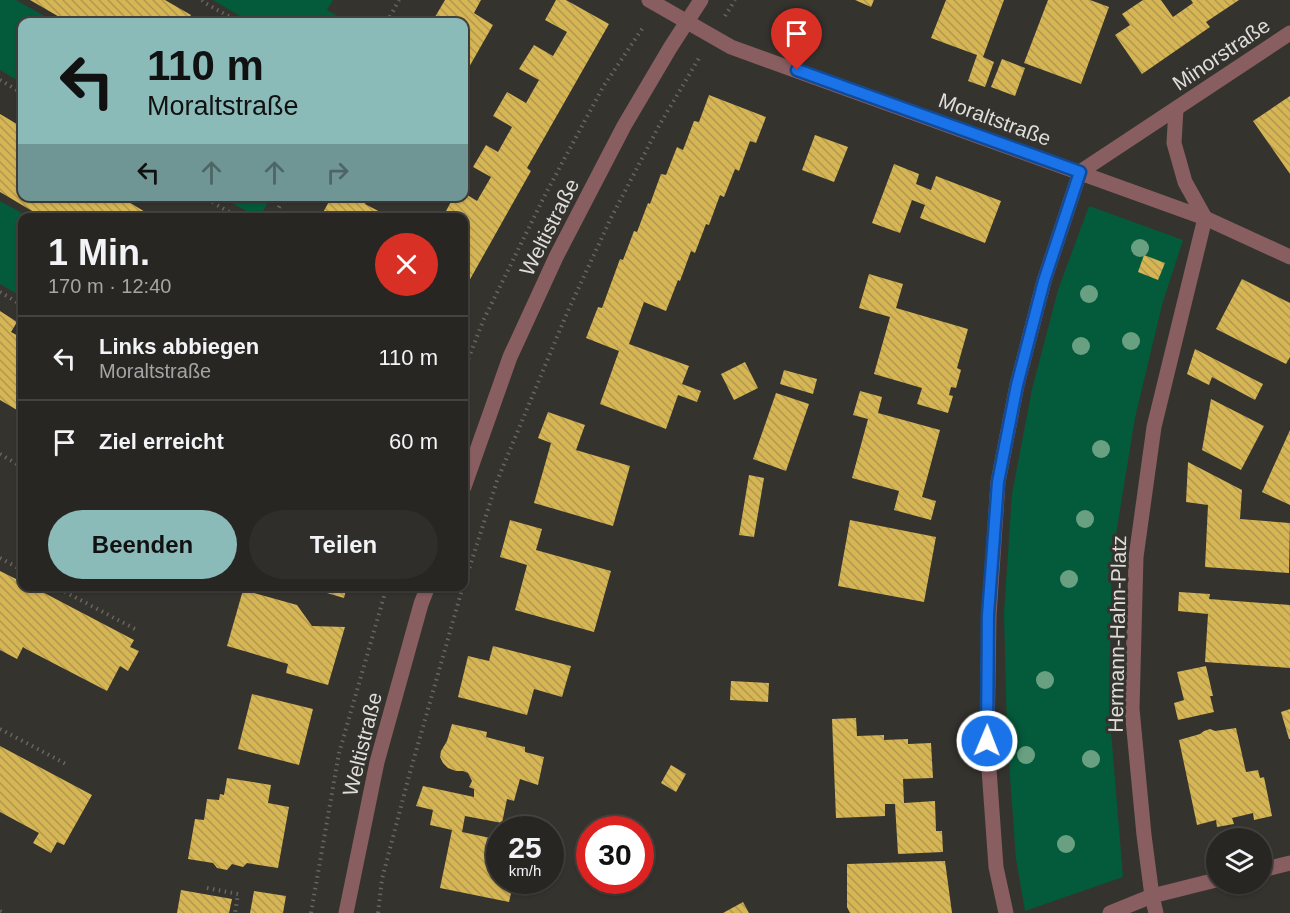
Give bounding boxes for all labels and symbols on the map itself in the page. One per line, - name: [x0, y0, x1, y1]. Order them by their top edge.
- pin: [771, 8, 822, 70]
- street label: Minorstraße: [1168, 13, 1274, 95]
- street label: Moraltstraße: [936, 88, 1054, 150]
- street label: Weltistraße: [515, 175, 583, 279]
- street label: Hermann-Hahn-Platz: [1104, 535, 1130, 733]
- street label: Weltistraße: [338, 690, 386, 798]
- position arrow: [955, 709, 1019, 773]
- speed limit sign: 30: [576, 816, 654, 894]

